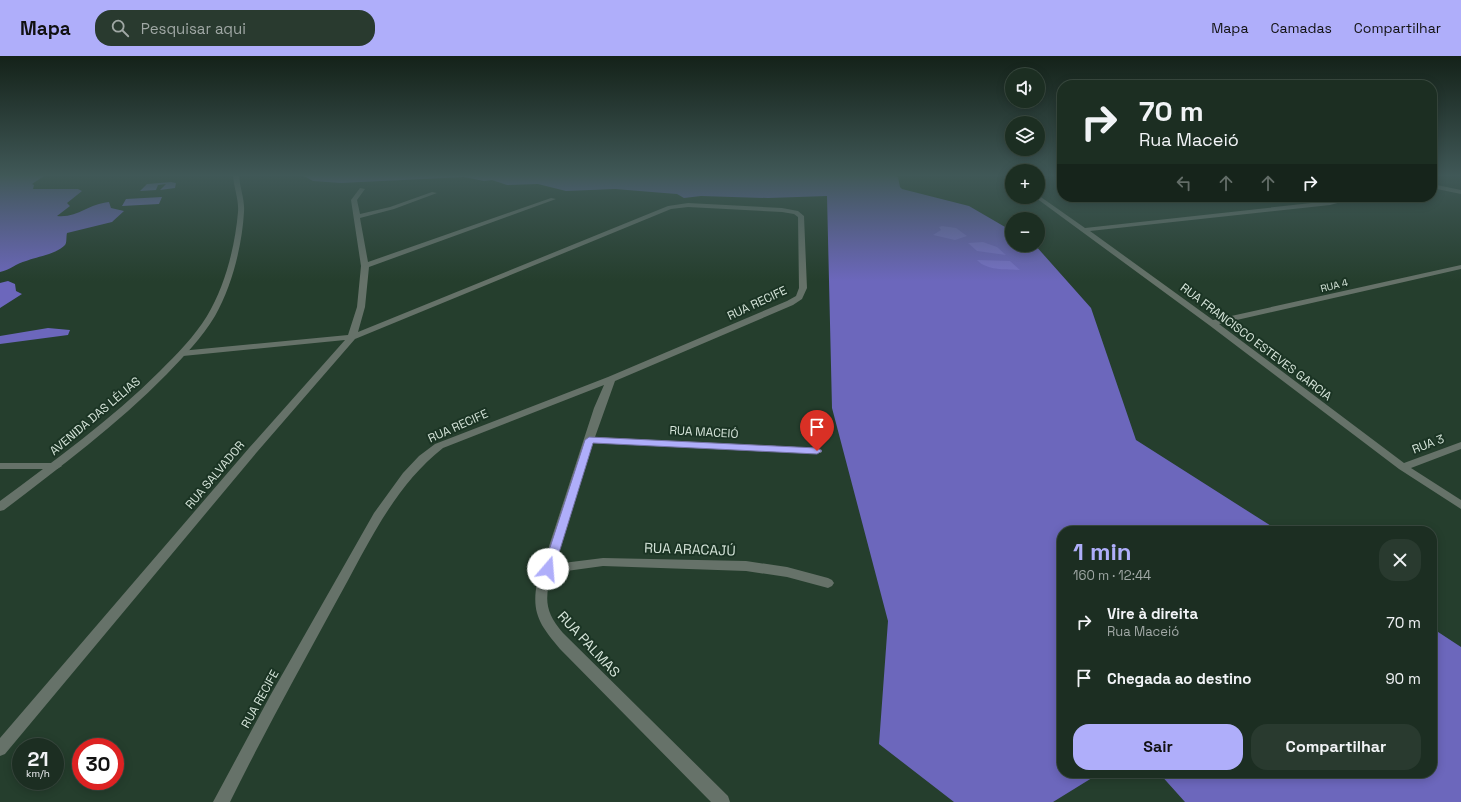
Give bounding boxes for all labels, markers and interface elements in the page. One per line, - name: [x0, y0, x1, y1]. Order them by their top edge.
- search box: [95, 10, 375, 46]
- text: Mapa: [20, 16, 71, 41]
- icon: search: [109, 17, 131, 39]
- text: Pesquisar aqui: [141, 19, 246, 38]
- text: Mapa: [1211, 19, 1248, 37]
- text: Camadas: [1270, 19, 1332, 37]
- text: Compartilhar: [1354, 19, 1441, 37]
- map controls: [1005, 68, 1045, 252]
- button: sound: [1005, 68, 1045, 108]
- text: 70 m: [1139, 93, 1204, 129]
- icon: right: [1073, 96, 1125, 148]
- button: layers: [1005, 116, 1045, 156]
- text: Rua Maceió: [1139, 128, 1239, 151]
- button: +: [1005, 164, 1045, 204]
- icon: left: [1173, 172, 1195, 194]
- icon: ahead: [1215, 172, 1237, 194]
- icon: ahead: [1257, 172, 1279, 194]
- icon: right: [1299, 172, 1321, 194]
- button: −: [1005, 212, 1045, 252]
- street label: RUA 4: [1319, 276, 1349, 295]
- street label: RUA FRANCISCO ESTEVES GARCIA: [1177, 280, 1335, 405]
- street label: RUA RECIFE: [725, 282, 790, 324]
- street label: AVENIDA DAS LÉLIAS: [46, 373, 144, 459]
- street label: RUA RECIFE: [425, 406, 491, 446]
- pin: [800, 410, 834, 451]
- icon: arrive: [806, 416, 828, 438]
- street label: RUA MACEIÓ: [669, 422, 739, 442]
- street label: RUA 3: [1410, 431, 1446, 457]
- street label: RUA SALVADOR: [182, 438, 248, 512]
- text: 1 min: [1073, 536, 1132, 567]
- street label: RUA ARACAJÚ: [644, 538, 736, 560]
- button: close: [1379, 539, 1421, 581]
- position arrow: [527, 548, 569, 590]
- text: 160 m · 12:44: [1073, 567, 1151, 584]
- text: Vire à direita: [1107, 604, 1198, 623]
- street label: RUA PALMAS: [554, 607, 624, 681]
- icon: right: [1073, 611, 1095, 633]
- text: 70 m: [1386, 613, 1421, 632]
- text: Rua Maceió: [1107, 623, 1179, 640]
- street label: RUA RECIFE: [237, 667, 283, 731]
- icon: arrive: [1073, 667, 1095, 689]
- text: Chegada ao destino: [1107, 669, 1251, 688]
- text: 90 m: [1385, 669, 1421, 688]
- button: Sair: [1073, 724, 1243, 770]
- button: Compartilhar: [1251, 724, 1421, 770]
- speed limit sign: 30: [72, 738, 124, 790]
- text: 21: [28, 746, 48, 772]
- text: km/h: [26, 767, 50, 780]

